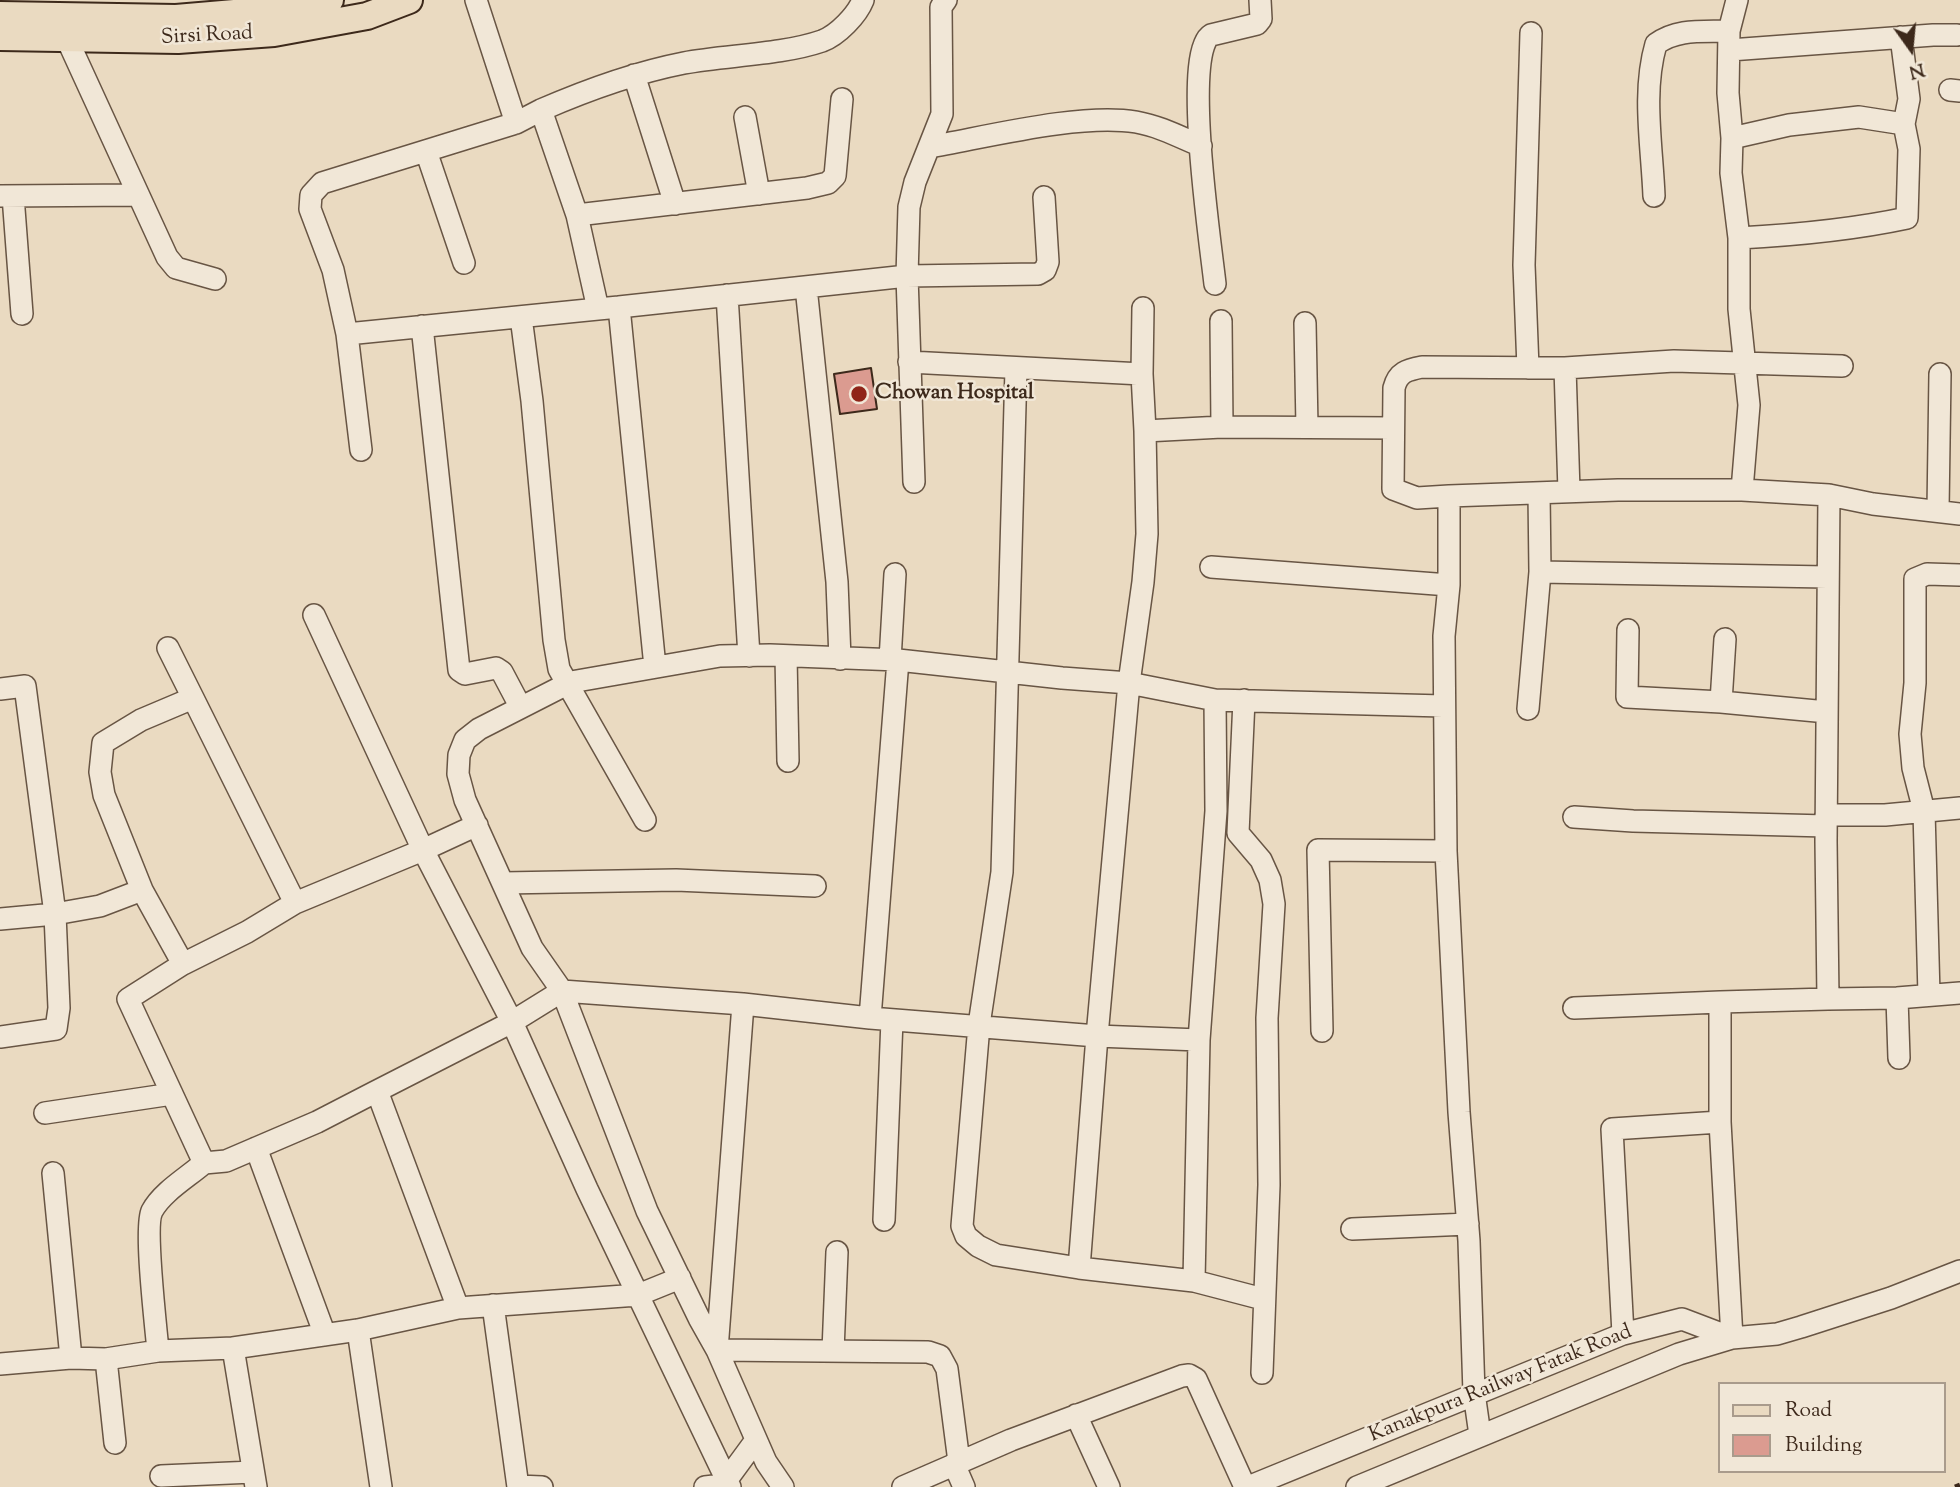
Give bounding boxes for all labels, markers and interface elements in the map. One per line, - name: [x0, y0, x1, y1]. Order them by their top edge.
- north arrow: [1876, 14, 1946, 84]
- street label: Sirsi Road: [160, 22, 254, 52]
- text: N: [1906, 55, 1927, 85]
- place label: Chowan Hospital: [875, 381, 1034, 407]
- marker: Chowan Hospital: [849, 384, 869, 404]
- street label: Kanakpura Railway Fatak Road: [1366, 1321, 1636, 1449]
- legend: [1718, 1382, 1946, 1473]
- text: Road: [1785, 1396, 1832, 1426]
- text: Building: [1785, 1431, 1862, 1461]

